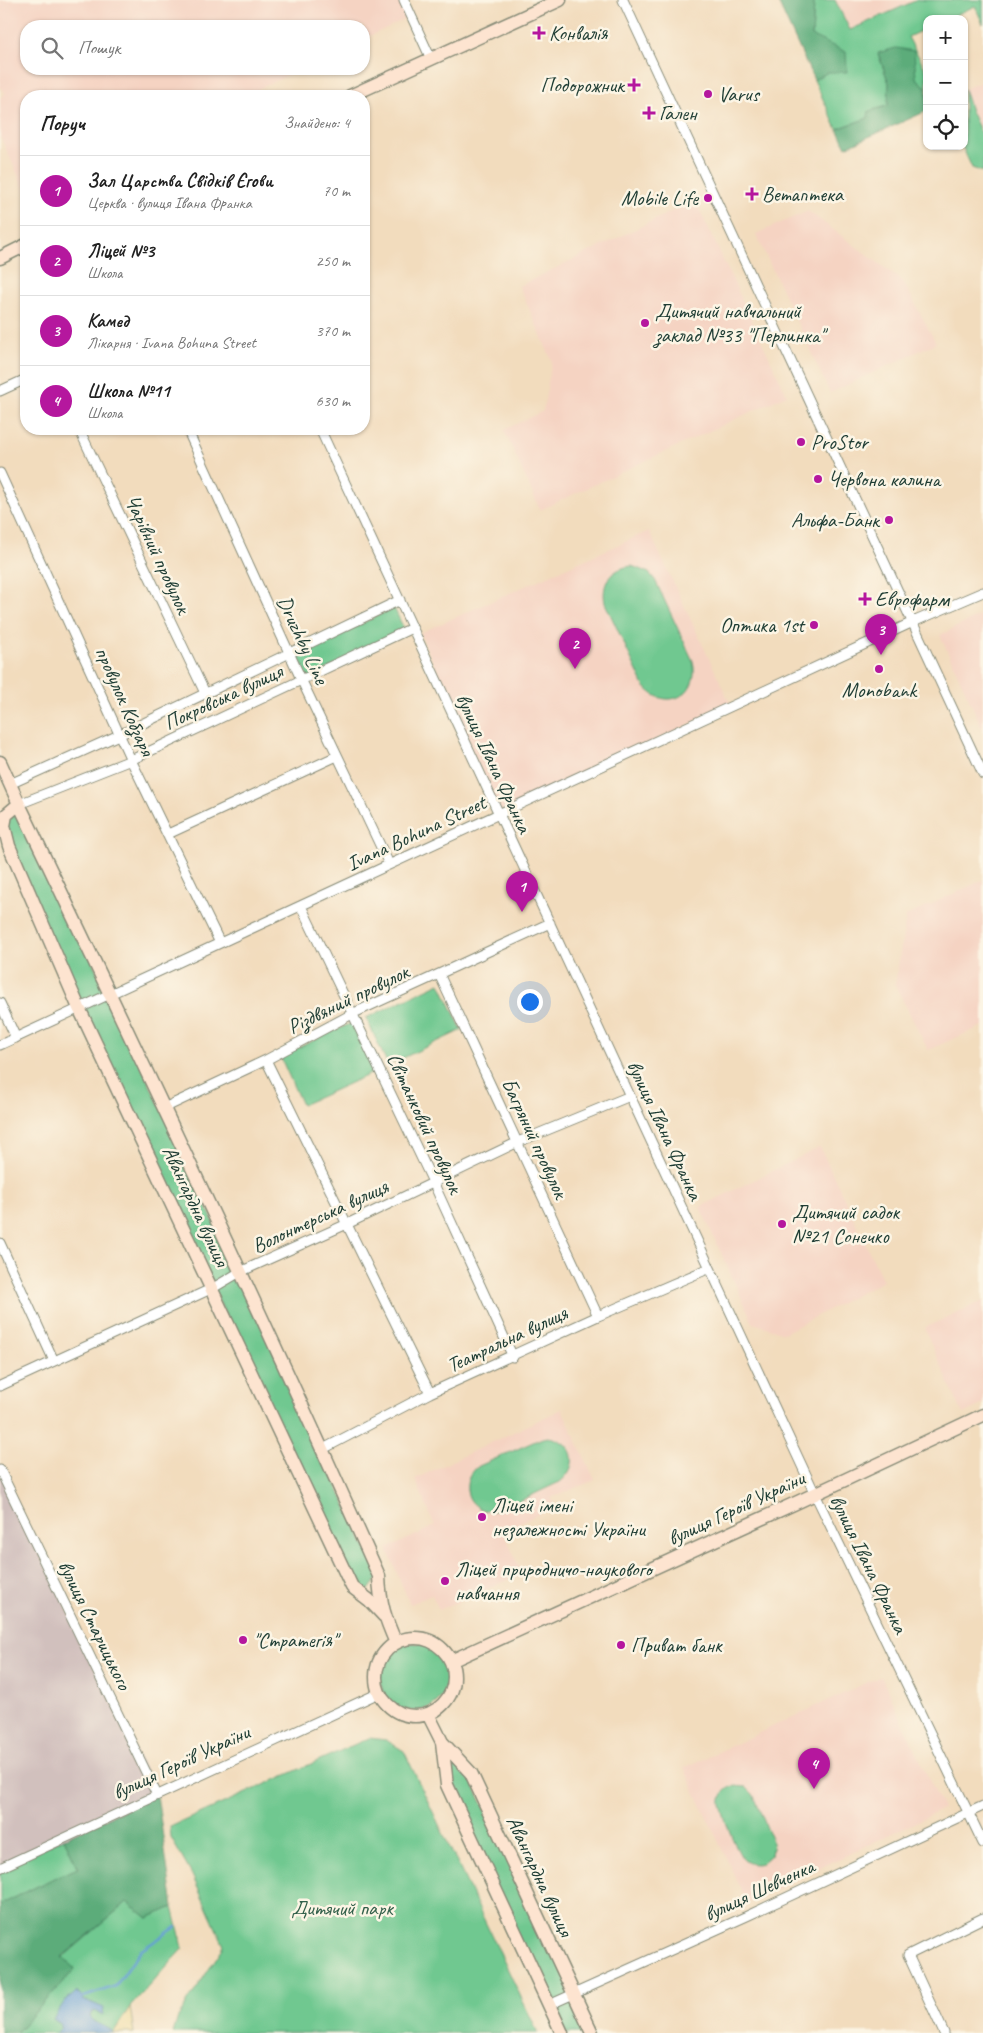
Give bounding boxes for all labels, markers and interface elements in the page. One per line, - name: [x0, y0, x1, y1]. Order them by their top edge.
- map controls: [923, 15, 968, 150]
- button: +: [923, 15, 968, 60]
- search box: [20, 20, 370, 75]
- place label: Конвалія: [549, 20, 609, 46]
- marker: Конвалія: [533, 27, 545, 39]
- icon: search: [38, 34, 66, 62]
- text: Пошук: [78, 36, 120, 60]
- button: −: [923, 60, 968, 105]
- place label: Подорожник: [541, 72, 626, 98]
- marker: Подорожник: [628, 79, 640, 91]
- place label: Varus: [718, 81, 761, 107]
- marker: Varus: [702, 88, 714, 100]
- place label: Гален: [659, 100, 698, 126]
- button: locate: [923, 105, 968, 150]
- marker: Гален: [643, 107, 655, 119]
- text: Поруч: [40, 110, 85, 136]
- text: Знайдено: 4: [284, 113, 350, 133]
- text: Зал Царства Свідків Єгови: [87, 169, 273, 193]
- text: 1: [52, 181, 60, 201]
- text: 70 m: [323, 181, 350, 201]
- place label: Ветаптека: [762, 181, 845, 207]
- place label: Mobile Life: [621, 185, 699, 211]
- marker: Ветаптека: [746, 188, 758, 200]
- marker: Mobile Life: [702, 192, 714, 204]
- text: Церква · вулиця Івана Франка: [87, 193, 252, 213]
- text: Ліцей №3: [87, 239, 154, 263]
- text: 2: [52, 251, 60, 271]
- text: 250 m: [316, 251, 350, 271]
- text: Школа: [87, 263, 122, 283]
- place label: Дитячий навчальний заклад №33 "Перлинка": [652, 298, 828, 349]
- text: Камед: [87, 309, 129, 333]
- marker: Дитячий навчальний заклад №33 "Перлинка": [639, 317, 651, 329]
- text: 3: [52, 321, 60, 341]
- text: 370 m: [316, 321, 350, 341]
- text: Лікарня · Ivana Bohuna Street: [87, 333, 256, 353]
- text: Школа №11: [87, 379, 170, 403]
- text: 4: [52, 391, 60, 411]
- text: 630 m: [316, 391, 350, 411]
- text: Школа: [87, 403, 122, 423]
- place label: ProStor: [811, 429, 869, 455]
- marker: ProStor: [795, 436, 807, 448]
- place label: Червона калина: [828, 466, 942, 492]
- marker: Червона калина: [812, 473, 824, 485]
- street label: Чарівний провулок: [119, 491, 198, 620]
- place label: Альфа-Банк: [791, 507, 881, 533]
- marker: Альфа-Банк: [883, 514, 895, 526]
- place label: Еврофарм: [875, 586, 951, 612]
- street label: Druzhby Line: [271, 592, 335, 689]
- marker: Еврофарм: [859, 593, 871, 605]
- place label: Оптика 1st: [720, 612, 806, 638]
- pin: 3: [865, 614, 897, 655]
- marker: Оптика 1st: [808, 619, 820, 631]
- pin: 2: [559, 628, 591, 669]
- street label: провулок Кобзаря: [88, 642, 161, 762]
- street label: Покровська вулиця: [160, 657, 288, 736]
- marker: Monobank: [873, 663, 885, 675]
- place label: Monobank: [842, 677, 918, 703]
- street label: вулиця Івана Франка: [450, 689, 538, 839]
- street label: Ivana Bohuna Street: [342, 788, 492, 877]
- pin: 1: [506, 871, 538, 912]
- street label: Різдвяний провулок: [283, 957, 415, 1040]
- your location: [517, 989, 543, 1015]
- street label: Світанковий провулок: [381, 1049, 470, 1199]
- street label: вулиця Івана Франка: [621, 1056, 709, 1206]
- street label: Багряний провулок: [496, 1074, 575, 1204]
- street label: Авангардна вулиця: [157, 1142, 236, 1272]
- street label: Волонтерська вулиця: [248, 1172, 394, 1259]
- place label: Дитячий садок №21 Сонечко: [792, 1199, 900, 1249]
- marker: Дитячий садок №21 Сонечко: [776, 1218, 788, 1230]
- street label: Театральна вулиця: [443, 1299, 573, 1378]
- street label: вулиця Героїв України: [663, 1464, 810, 1551]
- street label: вулиця Івана Франка: [824, 1490, 915, 1639]
- place label: Ліцей імені незалежності України: [492, 1492, 646, 1542]
- marker: Ліцей імені незалежності України: [476, 1511, 488, 1523]
- street label: вулиця Старицького: [52, 1556, 138, 1695]
- place label: Ліцей природничо-наукового навчання: [455, 1556, 654, 1606]
- marker: Ліцей природничо-наукового навчання: [439, 1575, 451, 1587]
- place label: "Стратегія": [253, 1627, 341, 1653]
- place label: Приват банк: [631, 1632, 723, 1658]
- marker: "Стратегія": [237, 1634, 249, 1646]
- marker: Приват банк: [615, 1639, 627, 1651]
- street label: вулиця Героїв України: [108, 1718, 255, 1805]
- pin: 4: [798, 1748, 830, 1789]
- street label: Авангардна вулиця: [501, 1812, 580, 1942]
- street label: вулиця Шевченка: [700, 1852, 820, 1927]
- park label: Дитячий парк: [291, 1895, 394, 1921]

